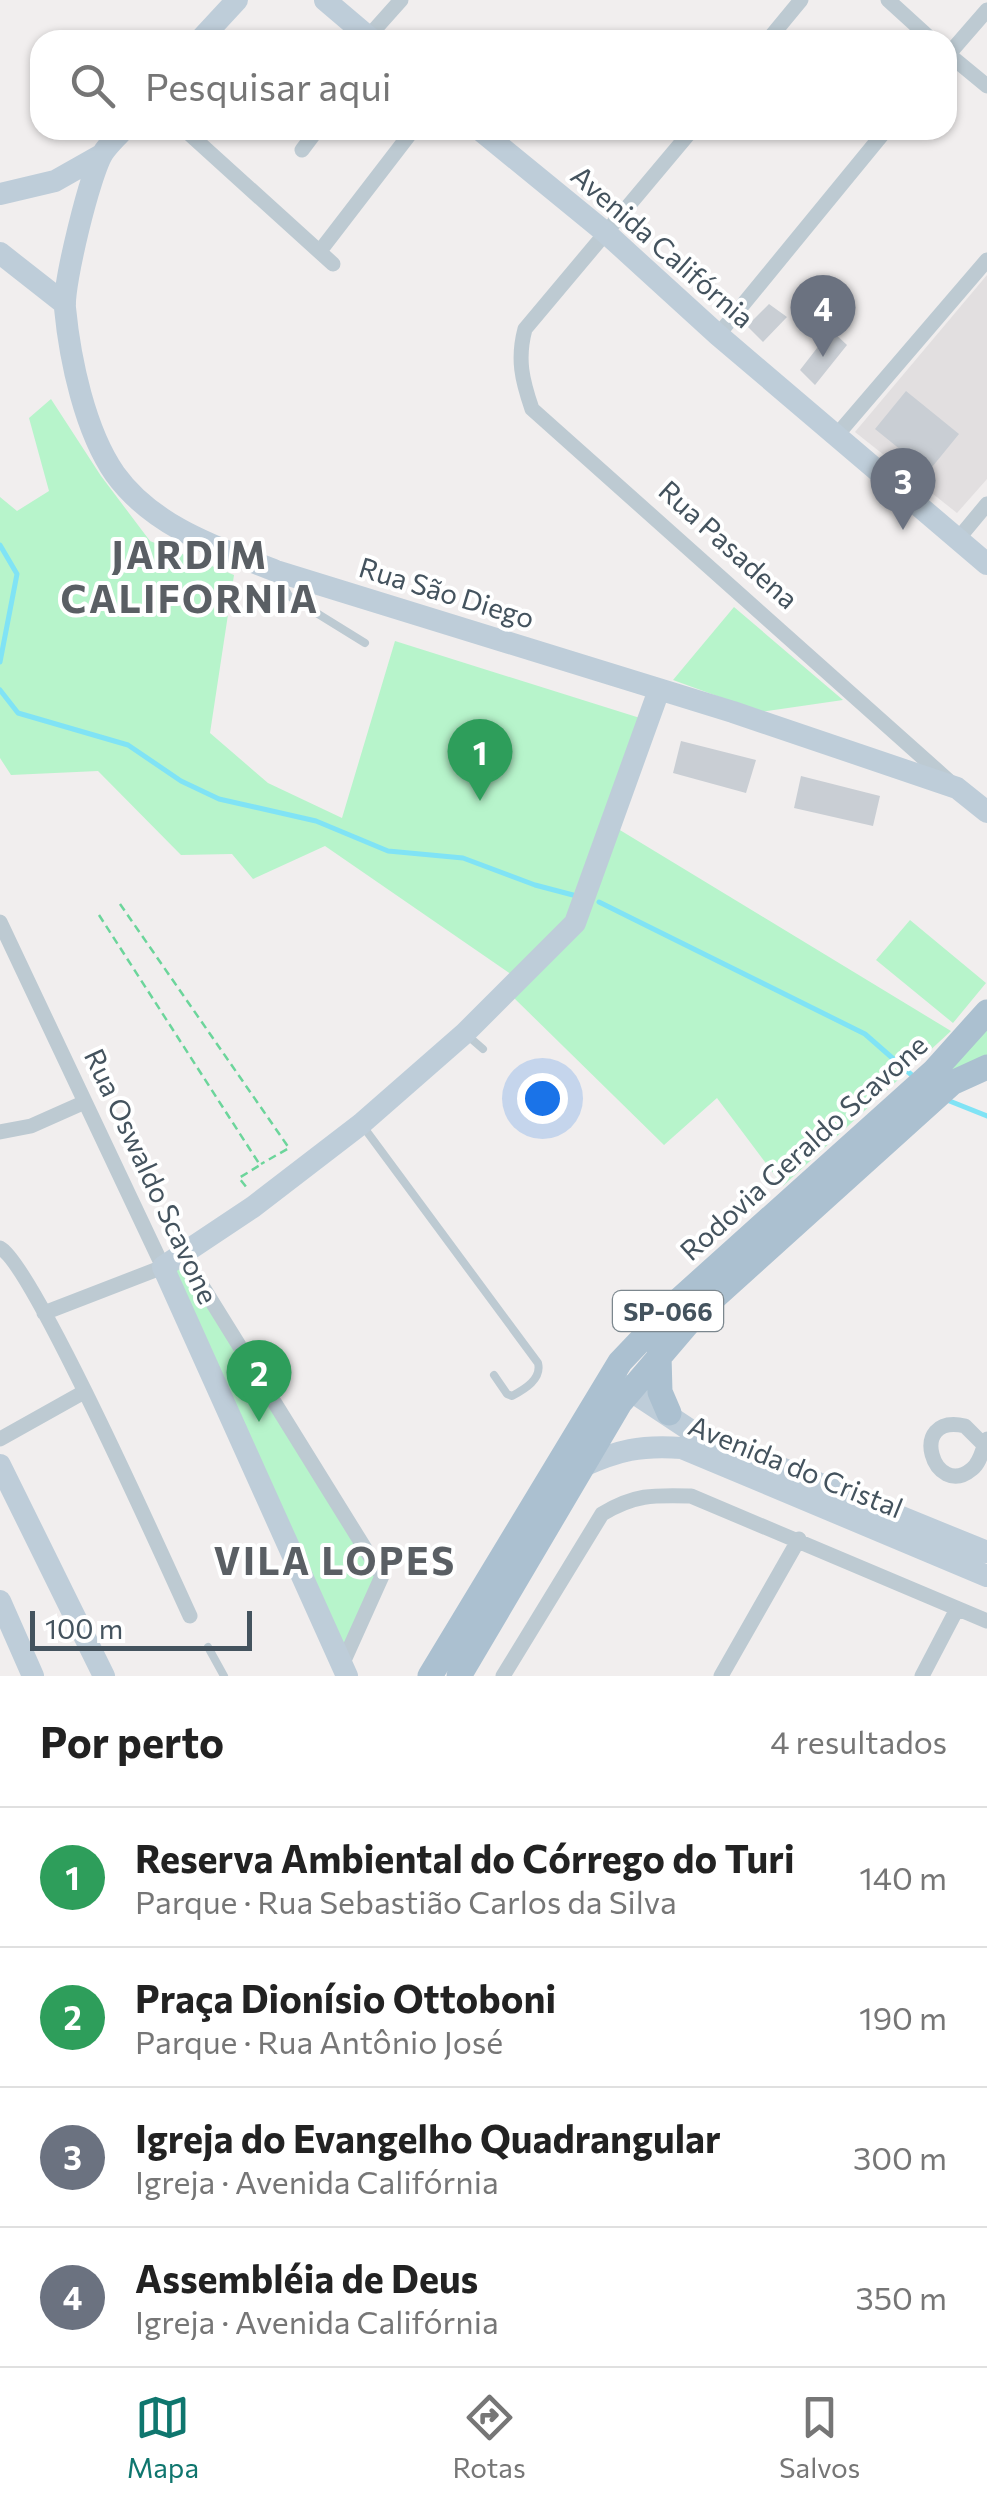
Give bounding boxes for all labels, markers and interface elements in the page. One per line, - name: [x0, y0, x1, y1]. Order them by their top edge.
- search box: [30, 30, 957, 140]
- icon: search: [65, 58, 120, 113]
- text: Pesquisar aqui: [145, 62, 391, 109]
- street label: Avenida Califórnia: [565, 158, 761, 334]
- pin: 4: [790, 274, 856, 357]
- pin: 3: [870, 448, 936, 530]
- street label: Rua Pasadena: [652, 473, 806, 615]
- district label: JARDIM CALIFORNIA: [60, 530, 320, 621]
- street label: Rua São Diego: [355, 549, 539, 635]
- pin: 1: [448, 718, 512, 801]
- street label: Rodovia Geraldo Scavone: [672, 1027, 934, 1267]
- street label: Rua Oswaldo Scavone: [78, 1043, 226, 1309]
- your location: [517, 1073, 568, 1124]
- road number: SP-066: [613, 1291, 723, 1331]
- pin: 2: [226, 1340, 292, 1422]
- street label: Avenida do Cristal: [684, 1408, 908, 1524]
- district label: VILA LOPES: [213, 1536, 457, 1583]
- scale bar: [30, 1606, 252, 1650]
- text: 100 m: [45, 1611, 123, 1645]
- text: Por perto: [40, 1715, 224, 1767]
- text: 4 resultados: [770, 1721, 947, 1761]
- text: Reserva Ambiental do Córrego do Turi: [135, 1834, 795, 1881]
- text: 1: [65, 1857, 80, 1897]
- text: 140 m: [859, 1857, 947, 1897]
- text: Parque · Rua Sebastião Carlos da Silva: [135, 1881, 677, 1921]
- text: Praça Dionísio Ottoboni: [135, 1974, 556, 2021]
- text: 2: [63, 1997, 82, 2037]
- text: 190 m: [859, 1997, 947, 2037]
- text: Parque · Rua Antônio José: [135, 2021, 503, 2061]
- text: Igreja do Evangelho Quadrangular: [135, 2114, 721, 2161]
- text: 3: [63, 2137, 82, 2177]
- text: 300 m: [853, 2137, 947, 2177]
- text: Igreja · Avenida Califórnia: [135, 2161, 499, 2201]
- text: Assembléia de Deus: [135, 2254, 478, 2301]
- text: 4: [63, 2277, 82, 2317]
- text: 350 m: [855, 2277, 947, 2317]
- text: Igreja · Avenida Califórnia: [135, 2301, 499, 2341]
- tab: Mapa: [127, 2390, 199, 2484]
- tab: Rotas: [452, 2390, 526, 2484]
- tab: Salvos: [779, 2390, 860, 2484]

